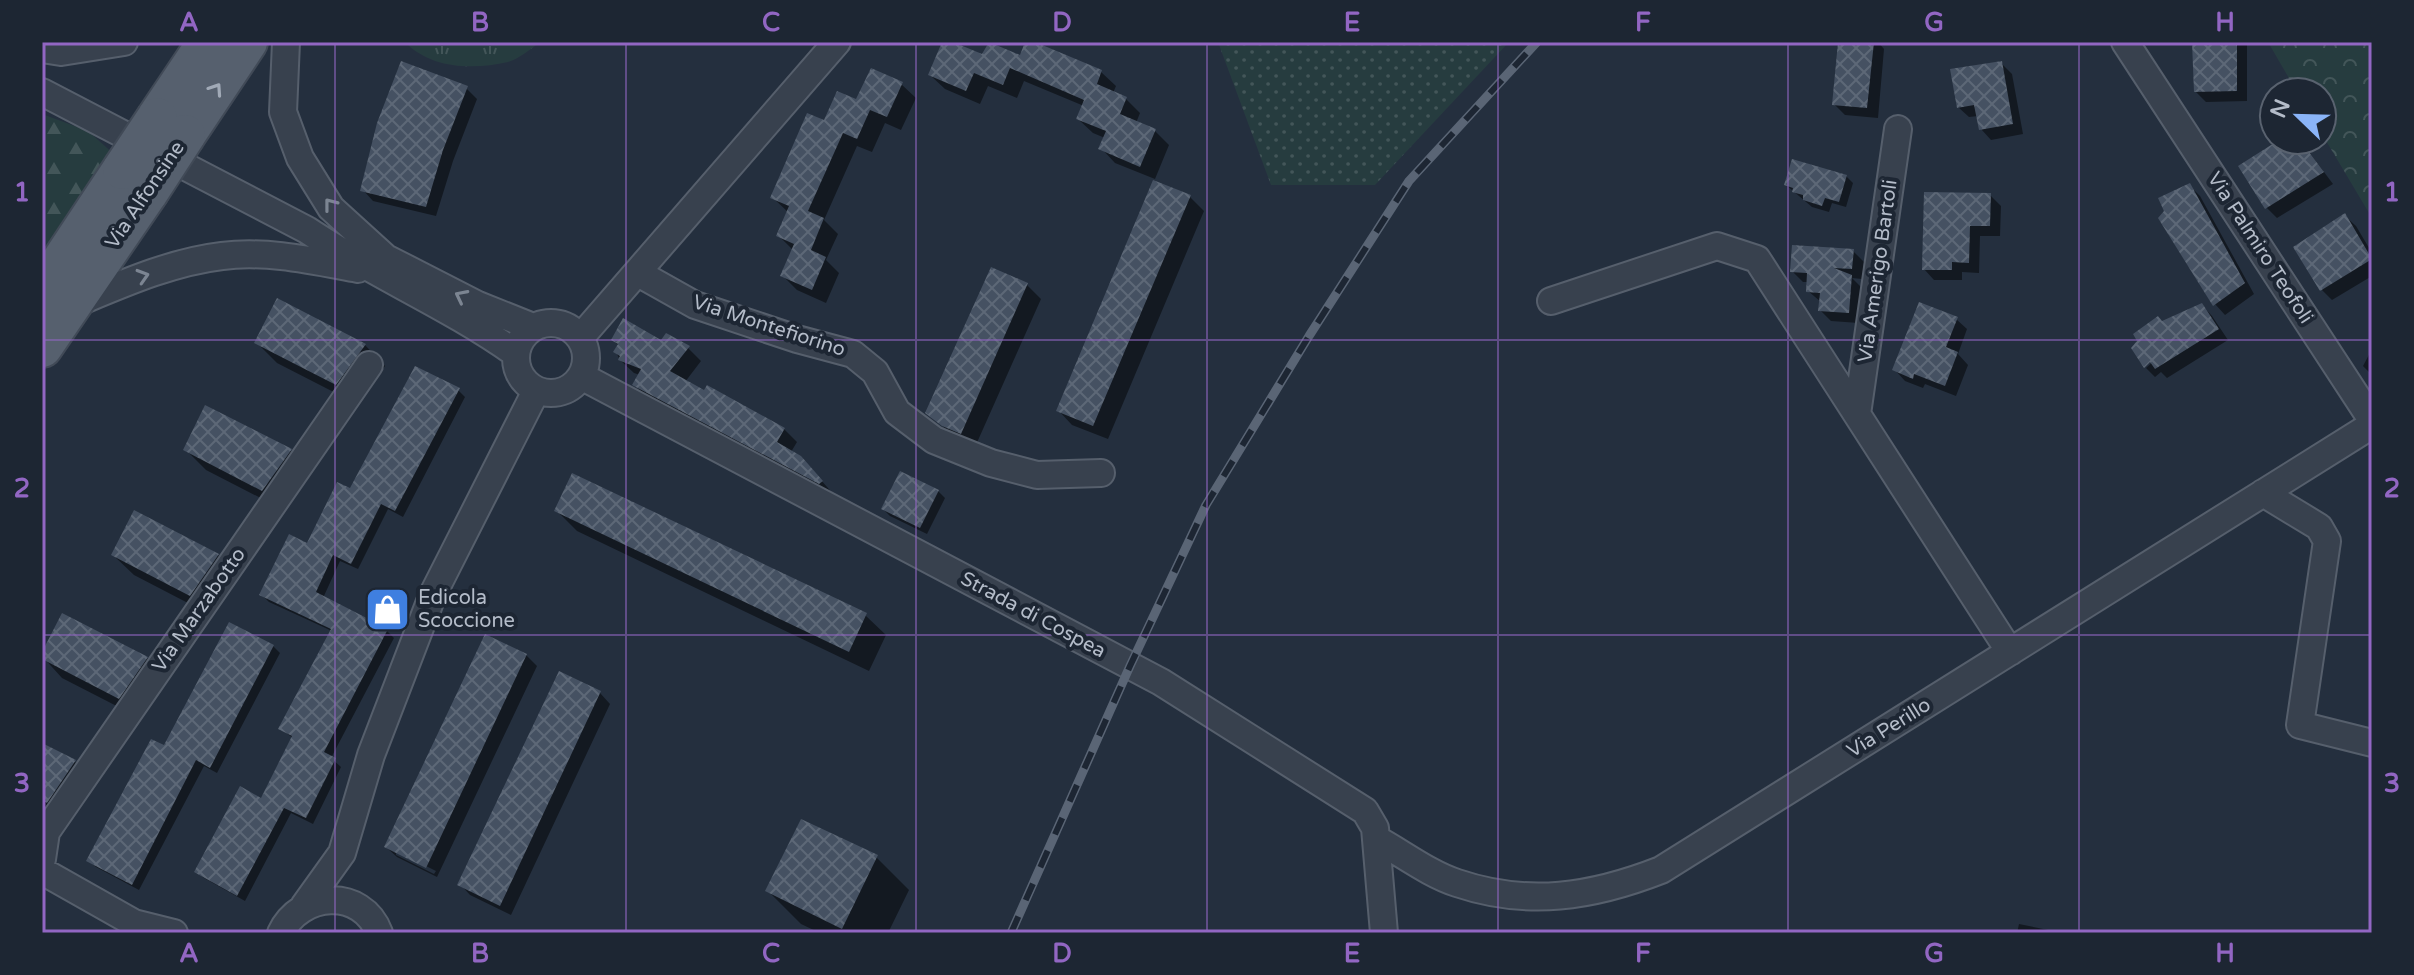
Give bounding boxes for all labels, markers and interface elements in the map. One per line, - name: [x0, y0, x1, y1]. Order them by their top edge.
- text: A: [179, 7, 199, 38]
- text: B: [471, 7, 489, 38]
- text: C: [762, 7, 780, 38]
- text: D: [1052, 7, 1072, 38]
- text: E: [1344, 7, 1360, 38]
- text: F: [1635, 7, 1651, 38]
- text: G: [1924, 7, 1944, 38]
- text: H: [2215, 7, 2235, 38]
- north arrow: [2258, 76, 2338, 156]
- one-way arrow: [206, 83, 221, 97]
- text: N: [2265, 95, 2296, 122]
- street label: Via Alfonsine: [100, 137, 190, 253]
- street label: Via Palmiro Teofoli: [2202, 168, 2318, 328]
- text: 1: [14, 177, 30, 208]
- text: 1: [2384, 177, 2400, 208]
- street label: Via Amerigo Bartoli: [1853, 178, 1903, 364]
- one-way arrow: [326, 198, 340, 213]
- one-way arrow: [136, 269, 150, 285]
- one-way arrow: [455, 290, 470, 306]
- street label: Via Montefiorino: [690, 290, 848, 362]
- text: 2: [14, 473, 30, 504]
- text: 2: [2384, 473, 2400, 504]
- street label: Via Marzabotto: [147, 543, 251, 677]
- street label: Strada di Cospea: [956, 567, 1110, 663]
- shop icon: Edicola Scoccione: [363, 585, 411, 633]
- place label: Edicola Scoccione: [418, 586, 515, 633]
- street label: Via Perillo: [1843, 693, 1935, 763]
- text: 3: [14, 768, 30, 799]
- text: 3: [2384, 768, 2400, 799]
- text: A: [179, 938, 199, 969]
- text: B: [471, 938, 489, 969]
- text: C: [762, 938, 780, 969]
- text: D: [1052, 938, 1072, 969]
- text: E: [1344, 938, 1360, 969]
- text: F: [1635, 938, 1651, 969]
- text: G: [1924, 938, 1944, 969]
- text: H: [2215, 938, 2235, 969]

